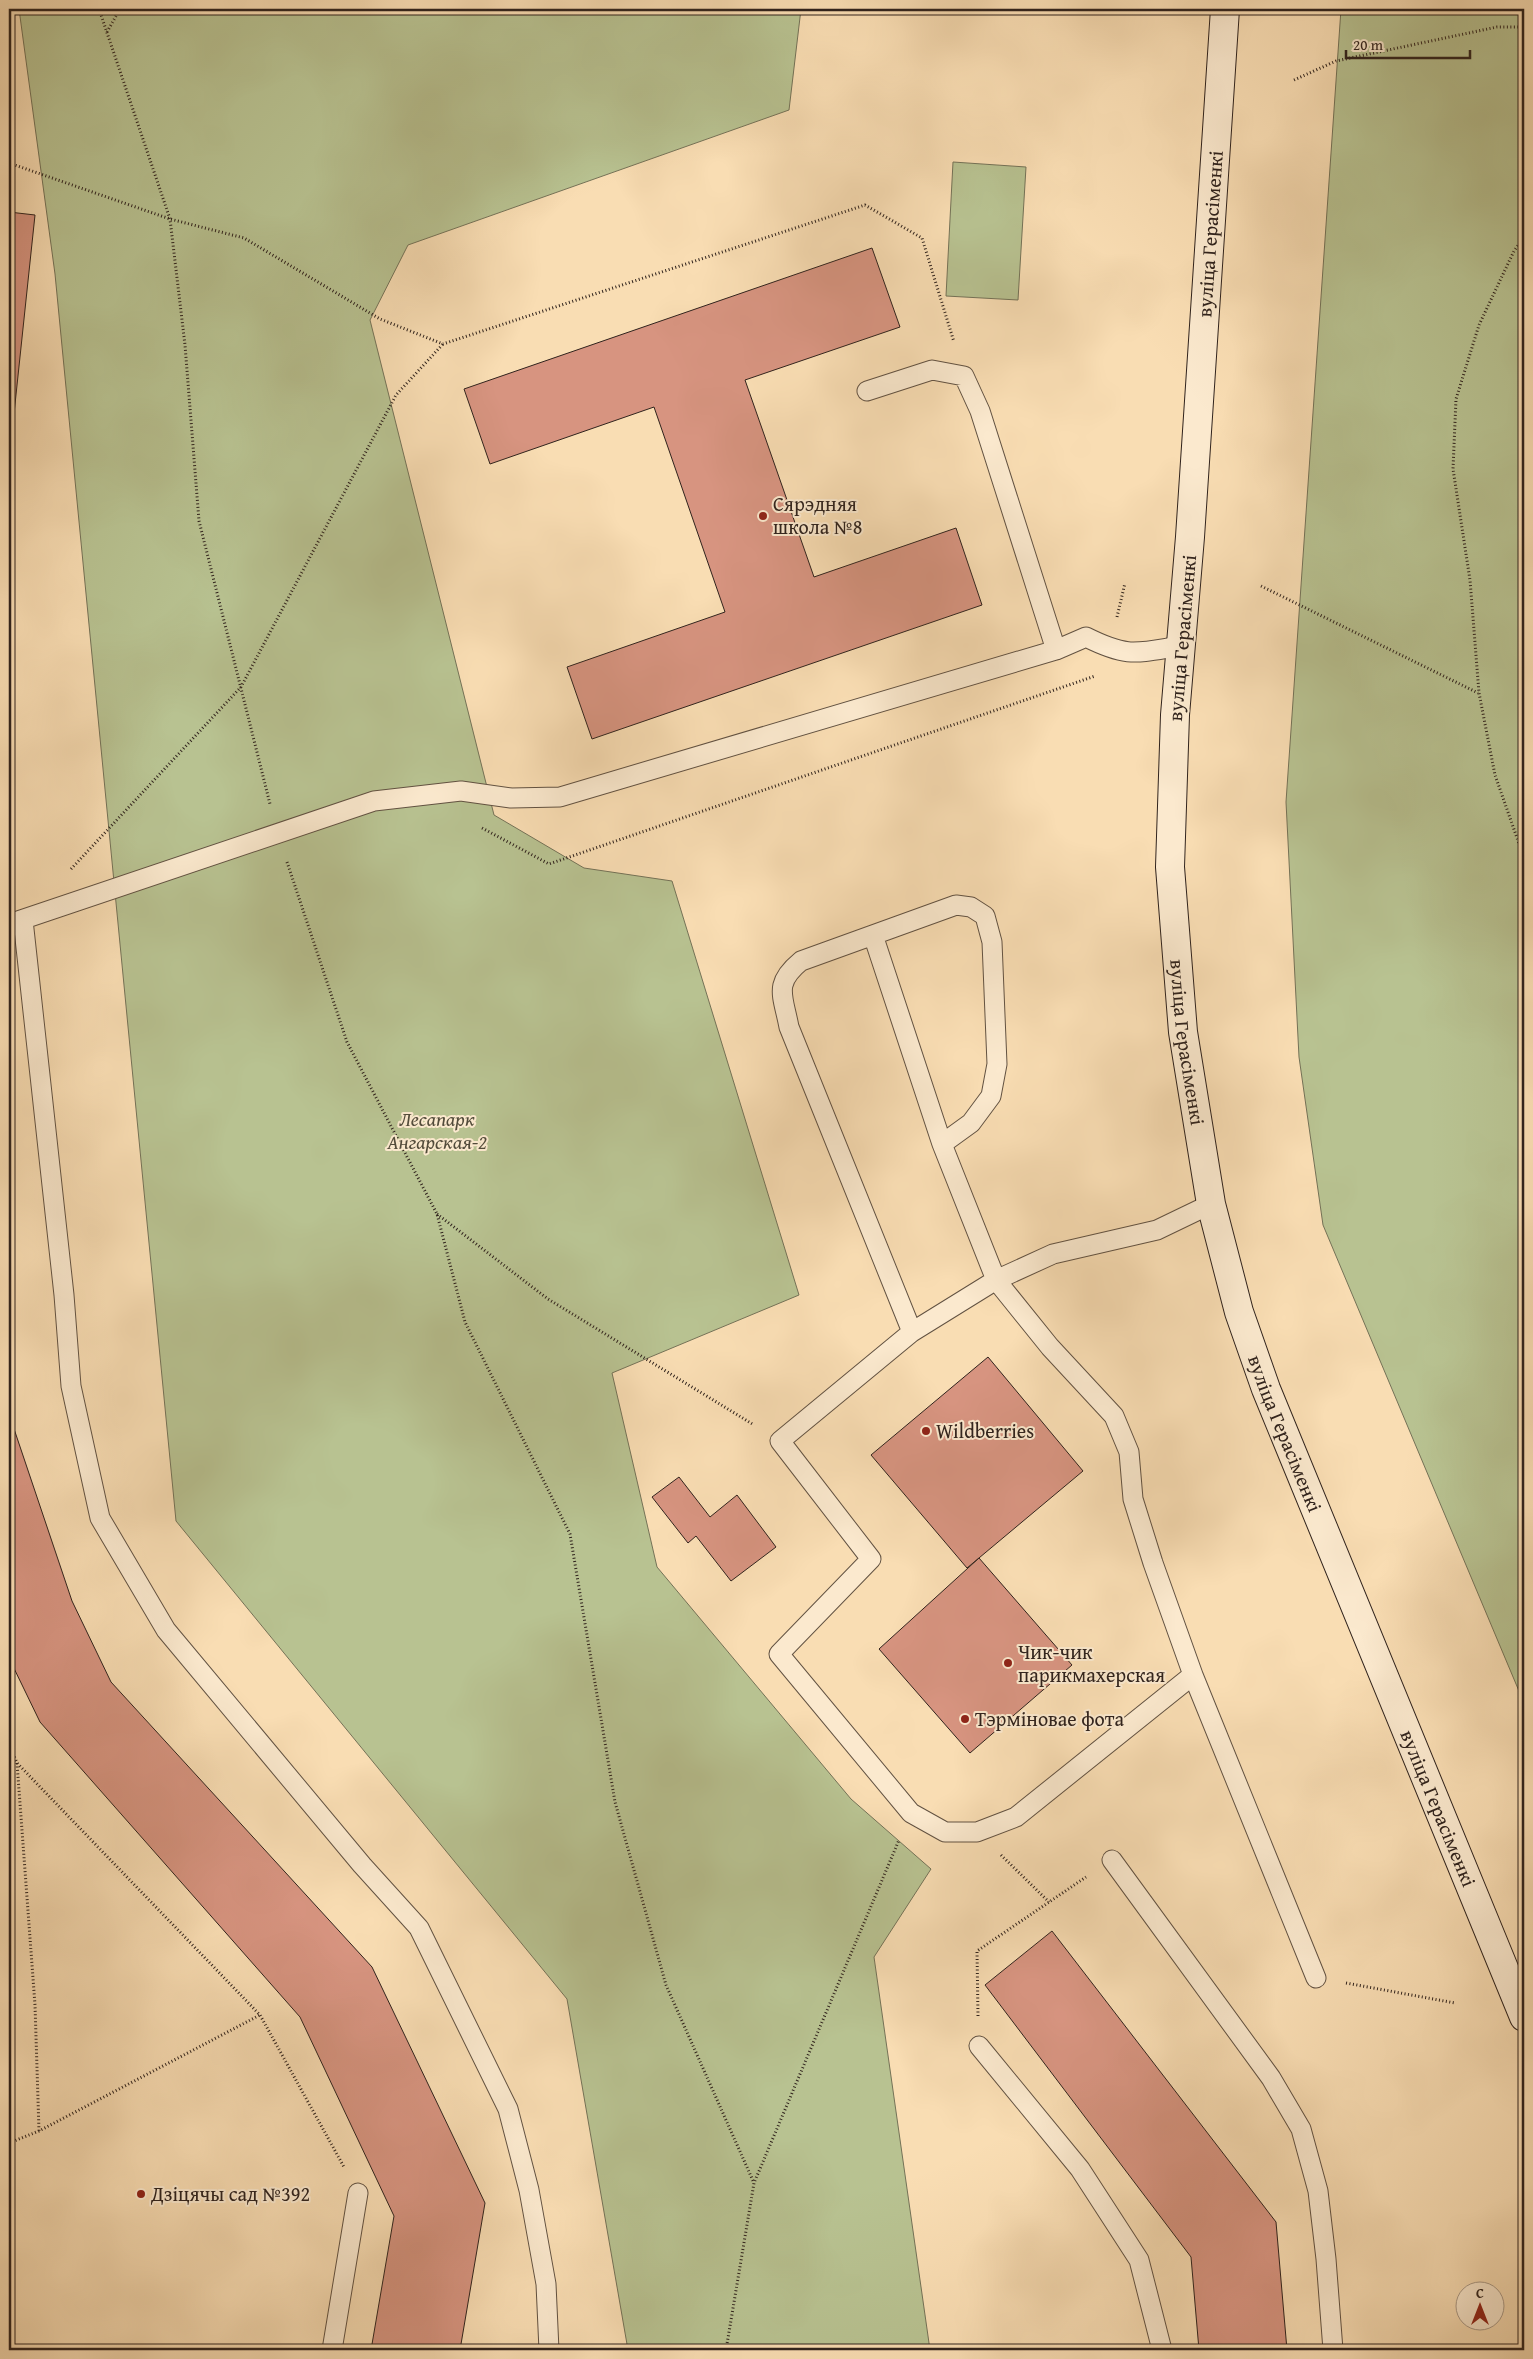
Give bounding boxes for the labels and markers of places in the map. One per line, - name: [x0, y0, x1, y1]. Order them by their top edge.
- place label: Сярэдняя школа №8: [773, 489, 862, 541]
- marker: Сярэдняя школа №8: [757, 510, 769, 522]
- place label: Wildberries: [936, 1416, 1034, 1445]
- marker: Wildberries: [920, 1425, 932, 1437]
- place label: Чик-чик парикмахерская: [1018, 1637, 1165, 1689]
- marker: Чик-чик парикмахерская: [1002, 1657, 1014, 1669]
- place label: Тэрміновае фота: [975, 1704, 1124, 1733]
- marker: Тэрміновае фота: [959, 1713, 971, 1725]
- place label: Дзіцячы сад №392: [150, 2179, 310, 2208]
- marker: Дзіцячы сад №392: [135, 2188, 147, 2200]

